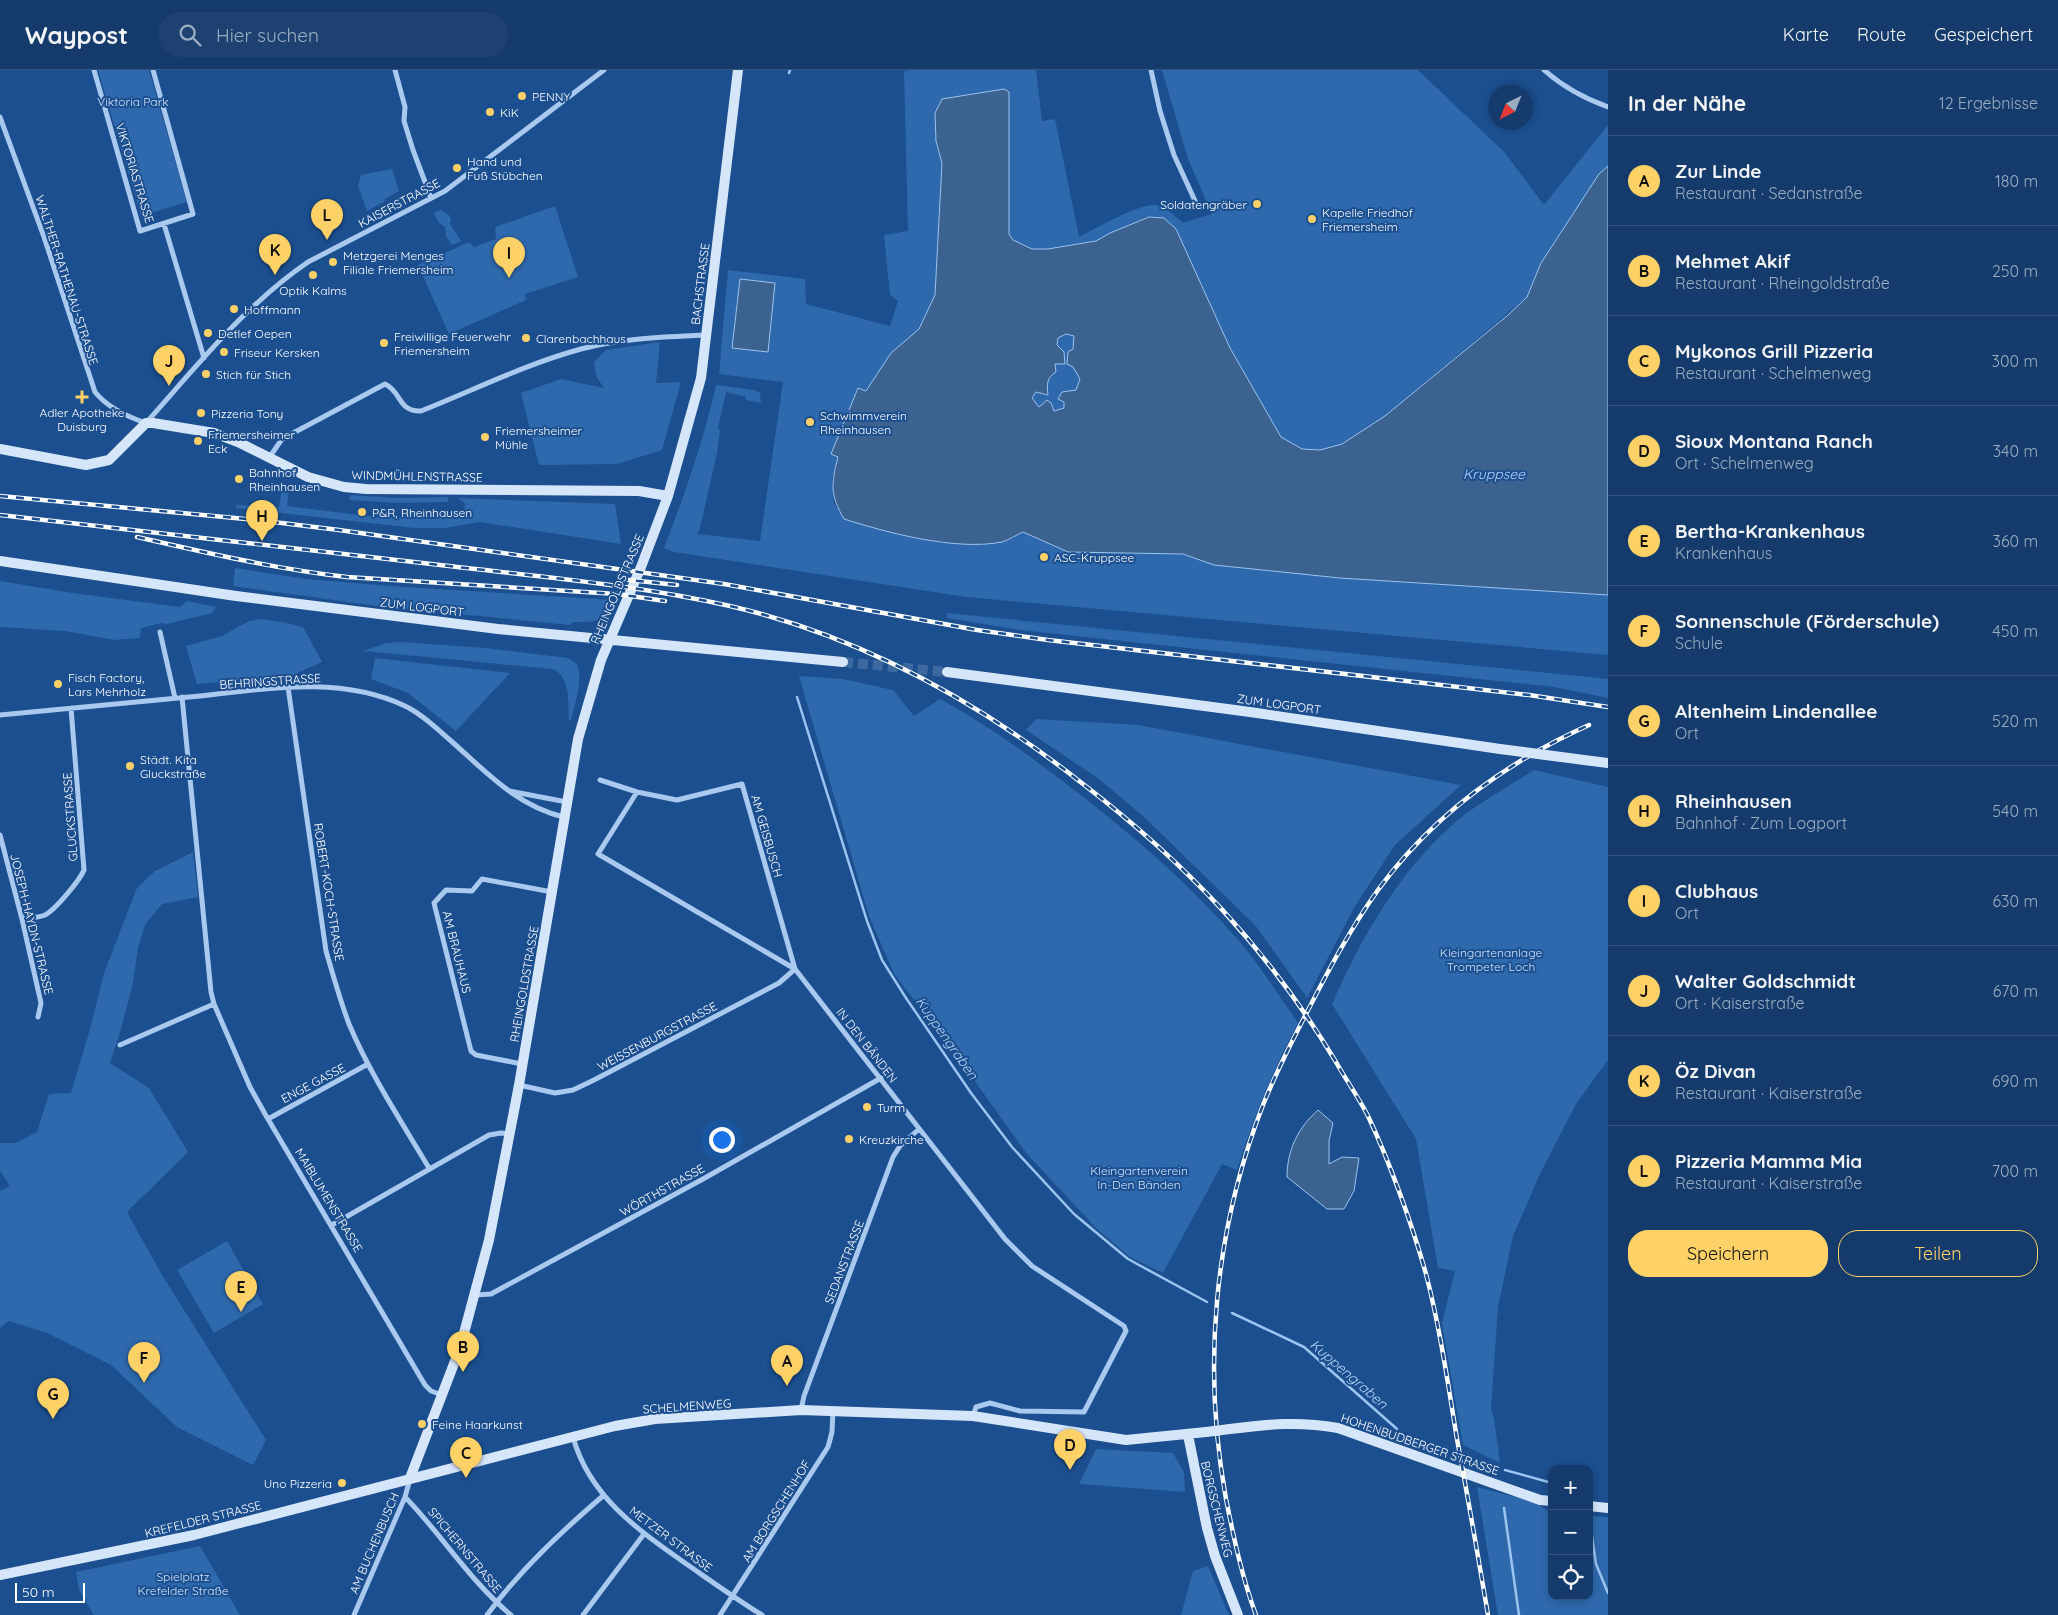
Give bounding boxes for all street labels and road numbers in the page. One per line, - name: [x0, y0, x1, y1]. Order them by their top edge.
- street label: VIKTORIASTRASSE: [113, 121, 157, 225]
- street label: KAISERSTRASSE: [355, 175, 443, 231]
- street label: WALTHER-RATHENAU-STRASSE: [32, 193, 102, 367]
- street label: BACHSTRASSE: [688, 242, 712, 326]
- street label: WINDMÜHLENSTRASSE: [351, 467, 483, 485]
- street label: RHEINGOLDSTRASSE: [587, 532, 647, 646]
- street label: ZUM LOGPORT: [379, 594, 465, 620]
- street label: BEHRINGSTRASSE: [219, 670, 321, 692]
- street label: ZUM LOGPORT: [1236, 691, 1322, 717]
- street label: GLUCKSTRASSE: [59, 772, 81, 862]
- street label: AM GEISBUSCH: [748, 793, 786, 879]
- street label: ROBERT-KOCH-STRASSE: [311, 822, 347, 962]
- street label: JOSEPH-HAYDN-STRASSE: [7, 852, 57, 996]
- street label: AM BRAUHAUS: [440, 909, 475, 995]
- street label: RHEINGOLDSTRASSE: [506, 924, 542, 1043]
- street label: WEISSENBURGSTRASSE: [595, 998, 719, 1074]
- street label: IN DEN BÄNDEN: [833, 1005, 901, 1085]
- street label: ENGE GASSE: [278, 1060, 348, 1106]
- street label: MAIBLUMENSTRASSE: [292, 1145, 366, 1255]
- street label: WÖRTHSTRASSE: [617, 1160, 707, 1220]
- street label: SEDANSTRASSE: [821, 1218, 867, 1306]
- street label: SCHELMENWEG: [642, 1395, 732, 1417]
- street label: HOHENBUDBERGER STRASSE: [1339, 1410, 1501, 1478]
- street label: AM BORGSCHENHOF: [738, 1457, 814, 1565]
- street label: BORGSCHENWEG: [1198, 1459, 1236, 1559]
- street label: AM BUCHENBUSCH: [346, 1490, 402, 1596]
- street label: KREFELDER STRASSE: [143, 1497, 263, 1541]
- street label: METZER STRASSE: [627, 1503, 716, 1575]
- street label: SPICHERNSTRASSE: [425, 1504, 505, 1596]

